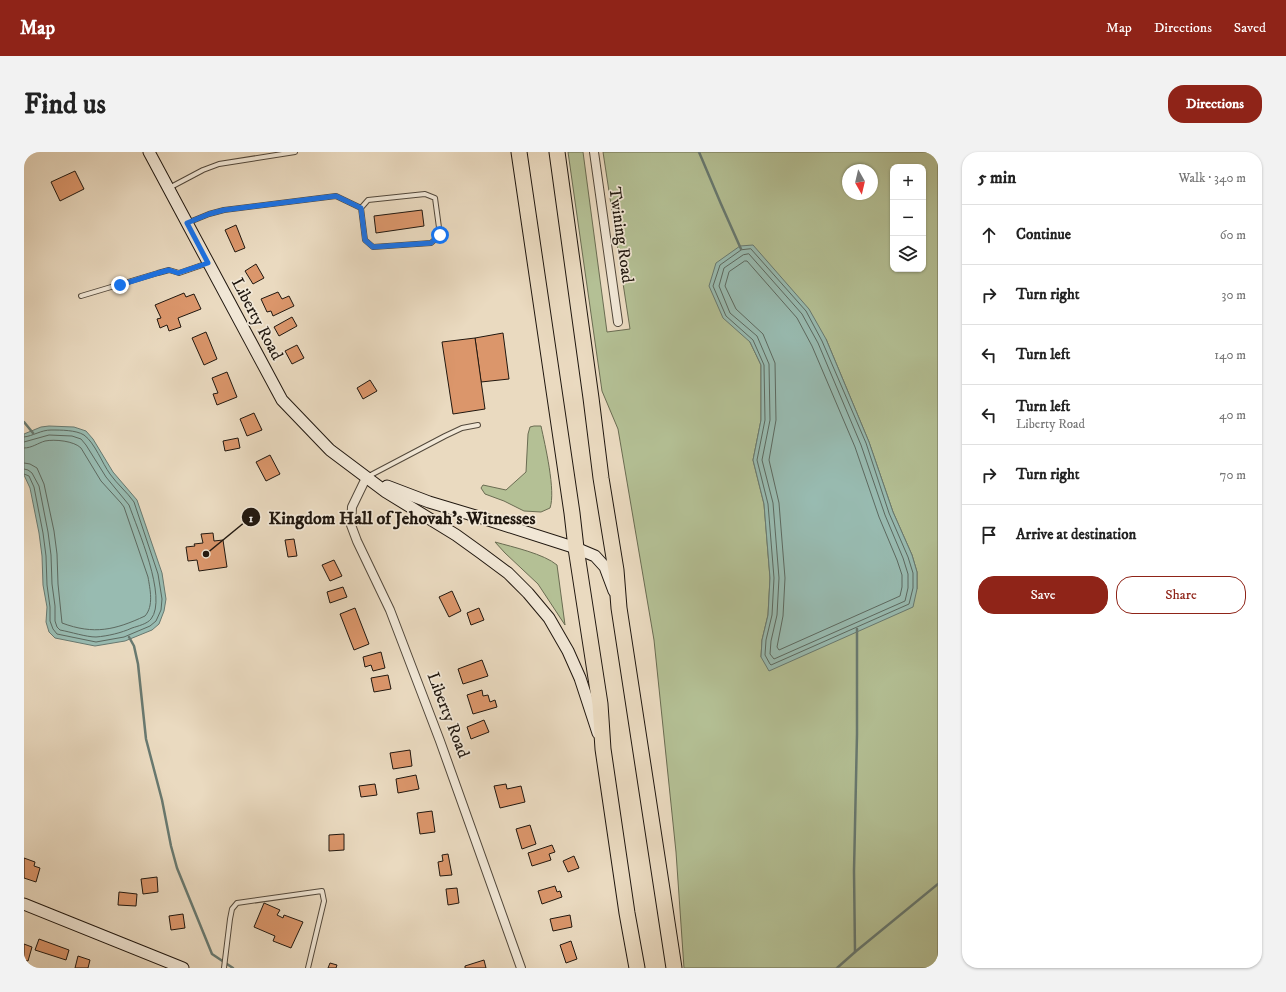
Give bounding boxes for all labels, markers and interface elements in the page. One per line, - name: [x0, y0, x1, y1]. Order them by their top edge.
- text: Map: [20, 17, 55, 40]
- text: Map: [1106, 19, 1132, 37]
- text: Directions: [1154, 19, 1212, 37]
- text: Saved: [1234, 19, 1266, 37]
- button: Directions: [1168, 85, 1262, 123]
- text: Find us: [24, 87, 106, 122]
- north arrow: [842, 164, 878, 200]
- map controls: [890, 164, 926, 272]
- button: +: [890, 164, 926, 200]
- text: 5 min: [978, 167, 1016, 189]
- text: Walk · 340 m: [1178, 170, 1246, 186]
- street label: Twining Road: [603, 185, 639, 285]
- button: −: [890, 200, 926, 236]
- icon: ahead: [978, 224, 1000, 246]
- text: Continue: [1016, 225, 1071, 244]
- route start: [431, 226, 449, 244]
- text: 60 m: [1220, 227, 1246, 243]
- button: layers: [890, 236, 926, 272]
- street label: Liberty Road: [226, 274, 288, 364]
- route end: [111, 276, 129, 294]
- icon: right: [978, 284, 1000, 306]
- text: Turn right: [1016, 285, 1079, 304]
- text: 30 m: [1222, 287, 1246, 303]
- icon: left: [978, 344, 1000, 366]
- text: Turn left: [1016, 345, 1070, 364]
- text: 140 m: [1214, 347, 1246, 363]
- text: Turn left: [1016, 397, 1070, 416]
- icon: left: [978, 404, 1000, 426]
- text: 40 m: [1219, 407, 1246, 423]
- text: Liberty Road: [1016, 416, 1085, 432]
- icon: right: [978, 464, 1000, 486]
- text: Turn right: [1016, 465, 1079, 484]
- text: 70 m: [1220, 467, 1246, 483]
- callout: Kingdom Hall of Jehovah’s Witnesses: [241, 502, 544, 532]
- text: Kingdom Hall of Jehovah’s Witnesses: [269, 508, 535, 530]
- text: 1: [249, 511, 254, 526]
- icon: arrive: [978, 524, 1000, 546]
- text: Arrive at destination: [1016, 525, 1136, 544]
- button: Save: [978, 576, 1108, 614]
- button: Share: [1116, 576, 1246, 614]
- street label: Liberty Road: [422, 669, 475, 762]

